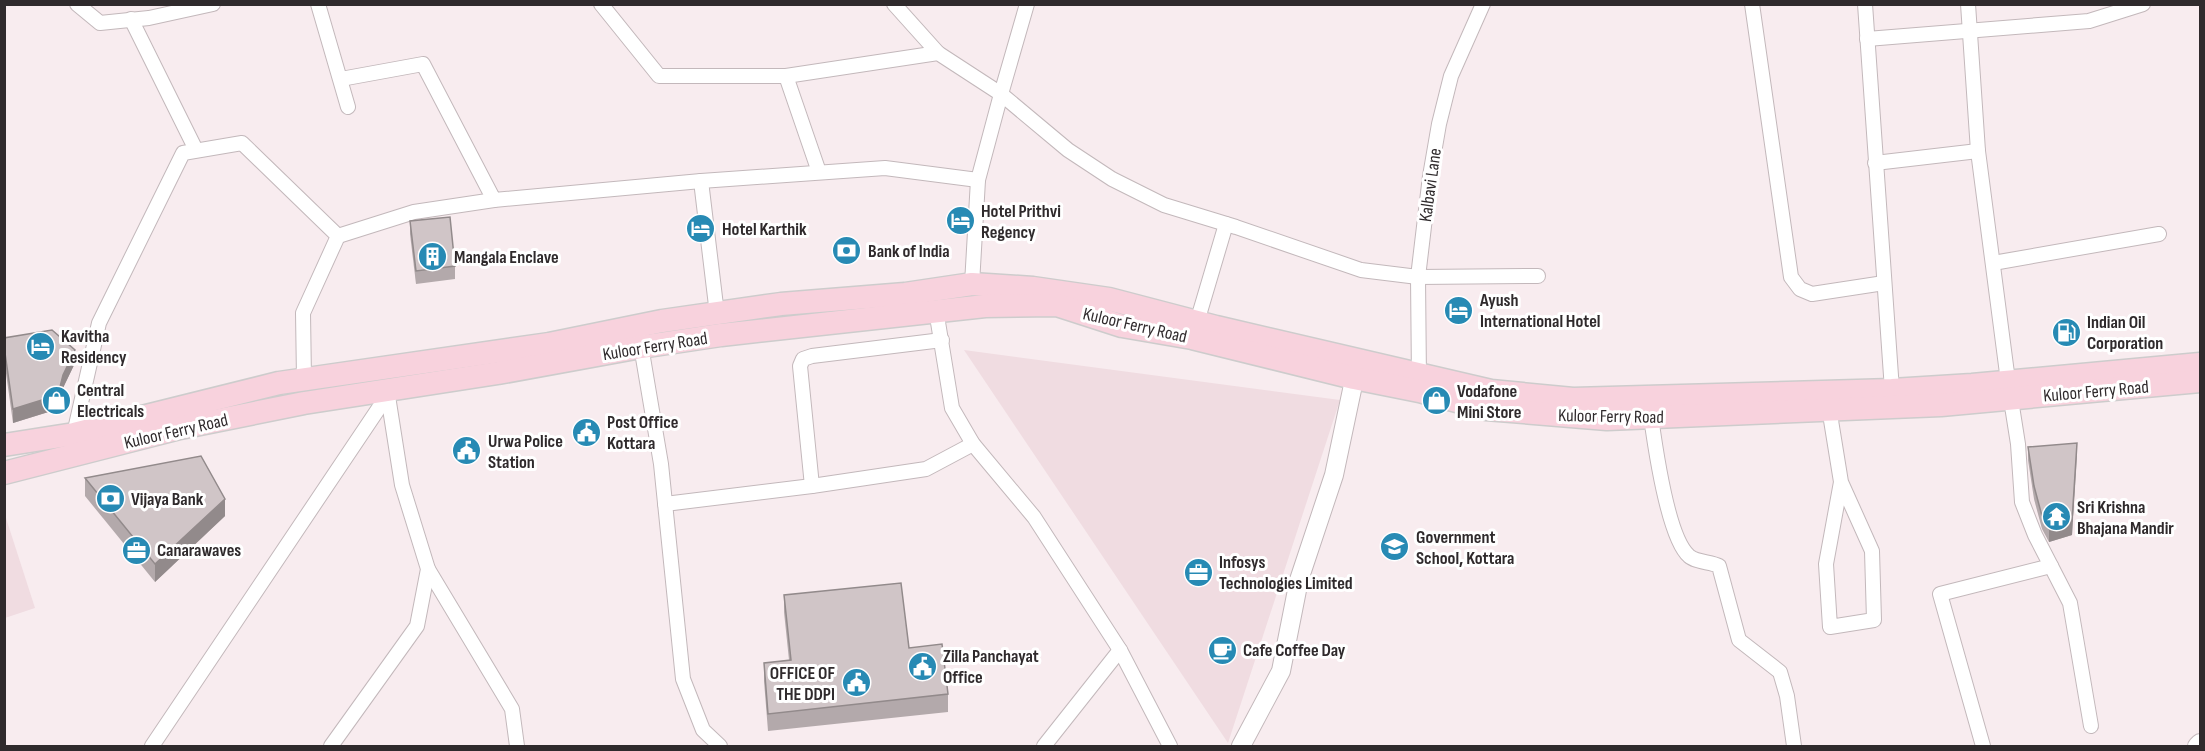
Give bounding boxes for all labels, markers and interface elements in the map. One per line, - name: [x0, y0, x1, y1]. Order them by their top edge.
- street label: Kalbavi Lane: [1415, 147, 1446, 223]
- place label: Hotel Prithvi Regency: [981, 201, 1061, 243]
- hotel icon: Hotel Prithvi Regency: [944, 205, 976, 237]
- hotel icon: Hotel Karthik: [685, 213, 717, 245]
- place label: Hotel Karthik: [722, 219, 807, 240]
- bank icon: Bank of India: [831, 235, 863, 267]
- building icon: Mangala Enclave: [417, 241, 449, 273]
- place label: Bank of India: [868, 241, 950, 262]
- place label: Mangala Enclave: [454, 247, 559, 268]
- place label: Ayush International Hotel: [1479, 290, 1600, 332]
- hotel icon: Ayush International Hotel: [1443, 294, 1475, 326]
- street label: Kuloor Ferry Road: [1081, 303, 1189, 348]
- place label: Indian Oil Corporation: [2087, 312, 2163, 354]
- fuel station icon: Indian Oil Corporation: [2050, 316, 2082, 348]
- place label: Kavitha Residency: [61, 326, 127, 368]
- street label: Kuloor Ferry Road: [601, 328, 709, 365]
- hotel icon: Kavitha Residency: [24, 330, 56, 362]
- street label: Kuloor Ferry Road: [2042, 376, 2150, 407]
- place label: Central Electricals: [77, 380, 144, 422]
- place label: Vodafone Mini Store: [1457, 381, 1521, 423]
- shop icon: Central Electricals: [40, 384, 72, 416]
- shop icon: Vodafone Mini Store: [1420, 385, 1452, 417]
- street label: Kuloor Ferry Road: [1558, 405, 1664, 428]
- street label: Kuloor Ferry Road: [122, 409, 230, 454]
- place label: Post Office Kottara: [607, 412, 678, 454]
- public building icon: Post Office Kottara: [570, 416, 602, 448]
- place label: Urwa Police Station: [488, 431, 563, 473]
- public building icon: Urwa Police Station: [451, 435, 483, 467]
- bank icon: Vijaya Bank: [94, 483, 126, 515]
- place label: Vijaya Bank: [131, 489, 204, 510]
- place label: Sri Krishna Bhajana Mandir: [2077, 497, 2174, 539]
- temple icon: Sri Krishna Bhajana Mandir: [2040, 501, 2072, 533]
- place label: Government School, Kottara: [1416, 527, 1514, 569]
- school or university icon: Government School, Kottara: [1379, 531, 1411, 563]
- office icon: Canarawaves: [120, 534, 152, 566]
- place label: Canarawaves: [157, 540, 241, 561]
- place label: Infosys Technologies Limited: [1219, 552, 1353, 594]
- office icon: Infosys Technologies Limited: [1182, 556, 1214, 588]
- cafe icon: Cafe Coffee Day: [1206, 634, 1238, 666]
- place label: Cafe Coffee Day: [1243, 640, 1346, 661]
- place label: Zilla Panchayat Office: [943, 646, 1039, 688]
- public building icon: Zilla Panchayat Office: [906, 650, 938, 682]
- place label: OFFICE OF THE DDPI: [770, 663, 835, 705]
- public building icon: OFFICE OF THE DDPI: [840, 667, 872, 699]

